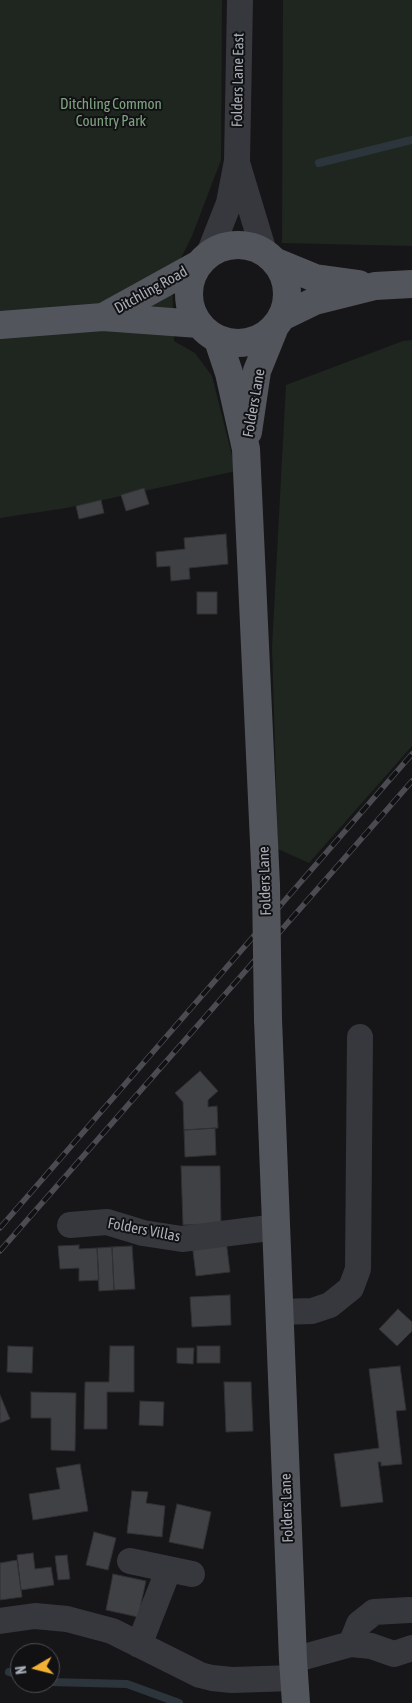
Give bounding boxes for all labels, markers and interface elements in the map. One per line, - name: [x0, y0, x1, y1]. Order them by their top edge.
- street label: Folders Lane East: [228, 33, 248, 127]
- park label: Ditchling Common Country Park: [60, 95, 162, 130]
- street label: Ditchling Road: [111, 263, 191, 317]
- street label: Folders Lane: [239, 367, 269, 439]
- street label: Folders Lane: [255, 846, 275, 916]
- street label: Folders Villas: [106, 1214, 182, 1246]
- street label: Folders Lane: [277, 1473, 297, 1543]
- north arrow: [10, 1643, 60, 1693]
- text: N: [13, 1665, 30, 1675]

